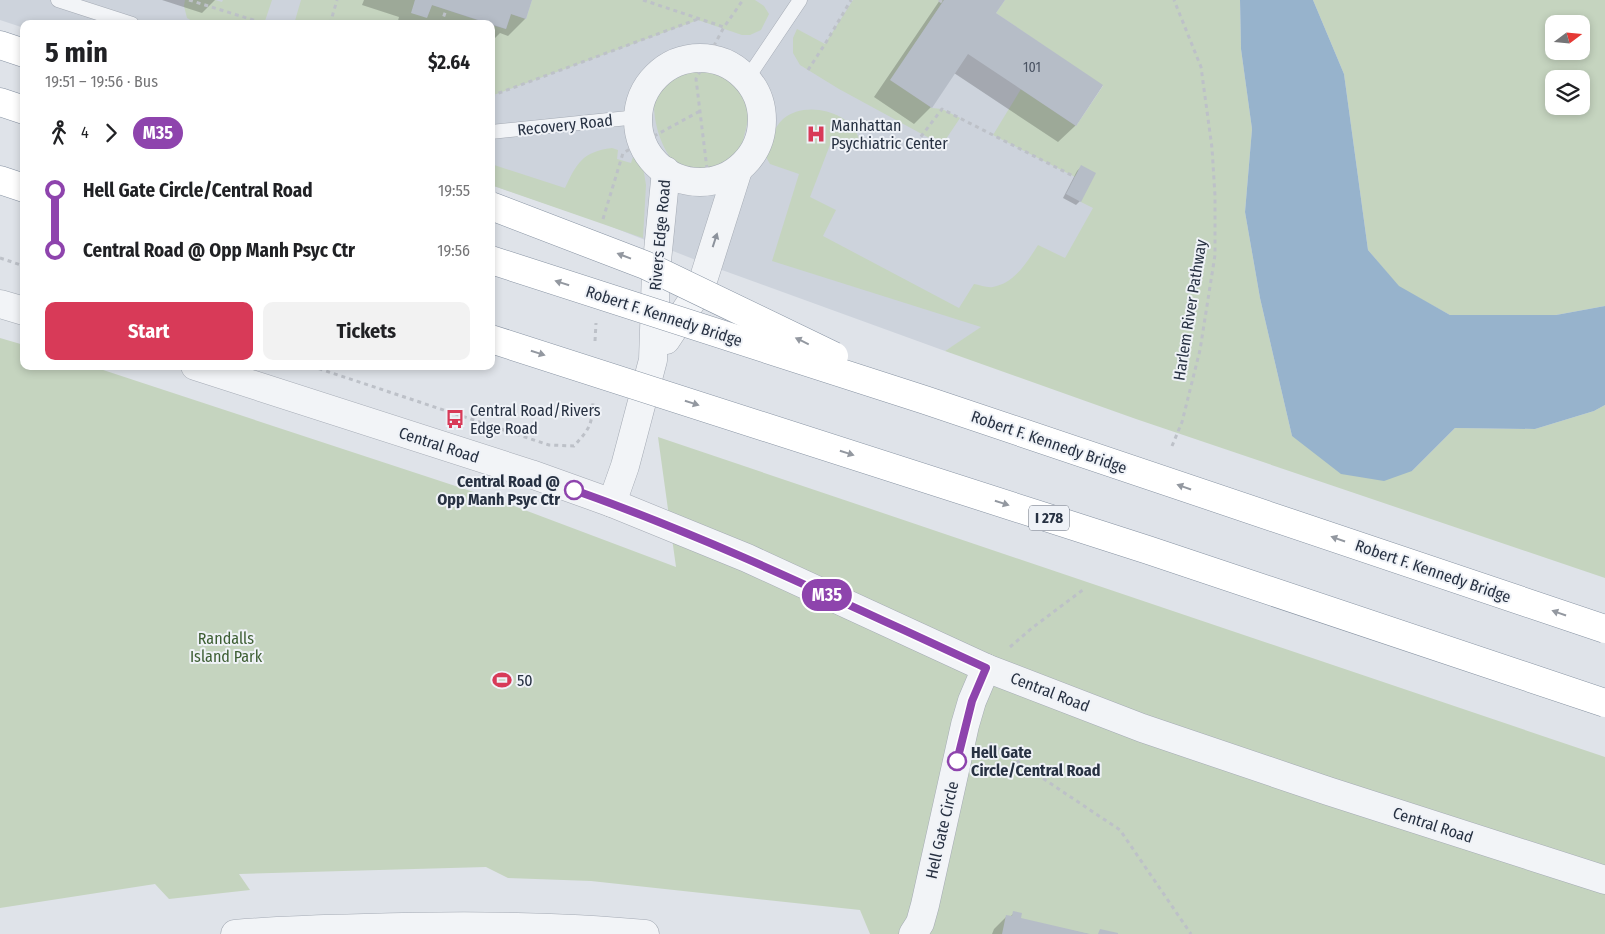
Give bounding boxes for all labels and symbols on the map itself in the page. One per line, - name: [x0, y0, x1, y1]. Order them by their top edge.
- north arrow: [1545, 15, 1590, 60]
- house number: 101: [1023, 59, 1041, 76]
- street label: Recovery Road: [516, 111, 614, 139]
- place label: Manhattan Psychiatric Center: [831, 116, 948, 153]
- hospital icon: Manhattan Psychiatric Center: [805, 123, 827, 145]
- street label: Rivers Edge Road: [646, 179, 674, 291]
- one-way arrow: [712, 233, 720, 248]
- street label: Harlem River Pathway: [1169, 237, 1211, 382]
- one-way arrow: [617, 252, 631, 260]
- one-way arrow: [554, 279, 569, 287]
- street label: Robert F. Kennedy Bridge: [583, 282, 745, 350]
- one-way arrow: [795, 337, 809, 345]
- one-way arrow: [530, 350, 545, 358]
- one-way arrow: [685, 400, 700, 408]
- place label: Central Road/Rivers Edge Road: [470, 401, 601, 438]
- street label: Robert F. Kennedy Bridge: [969, 406, 1129, 478]
- bus stop icon: Central Road/Rivers Edge Road: [444, 408, 466, 430]
- street label: Central Road: [396, 423, 482, 467]
- one-way arrow: [840, 450, 855, 458]
- place label: Central Road @ Opp Manh Psyc Ctr: [437, 472, 560, 509]
- marker: Central Road @ Opp Manh Psyc Ctr: [564, 480, 584, 500]
- one-way arrow: [1177, 483, 1192, 491]
- one-way arrow: [994, 500, 1009, 507]
- road number: I 278: [1029, 506, 1069, 530]
- one-way arrow: [1331, 535, 1346, 542]
- street label: Robert F. Kennedy Bridge: [1353, 535, 1513, 607]
- line badge: M35: [798, 579, 856, 611]
- one-way arrow: [1551, 609, 1566, 616]
- park label: Randalls Island Park: [190, 629, 263, 666]
- street label: Central Road: [1008, 668, 1092, 716]
- sports icon: 50: [491, 669, 513, 691]
- place label: 50: [517, 671, 533, 690]
- place label: Hell Gate Circle/Central Road: [971, 743, 1100, 780]
- marker: Hell Gate Circle/Central Road: [947, 751, 967, 771]
- street label: Hell Gate Circle: [922, 779, 962, 881]
- street label: Central Road: [1390, 803, 1476, 847]

